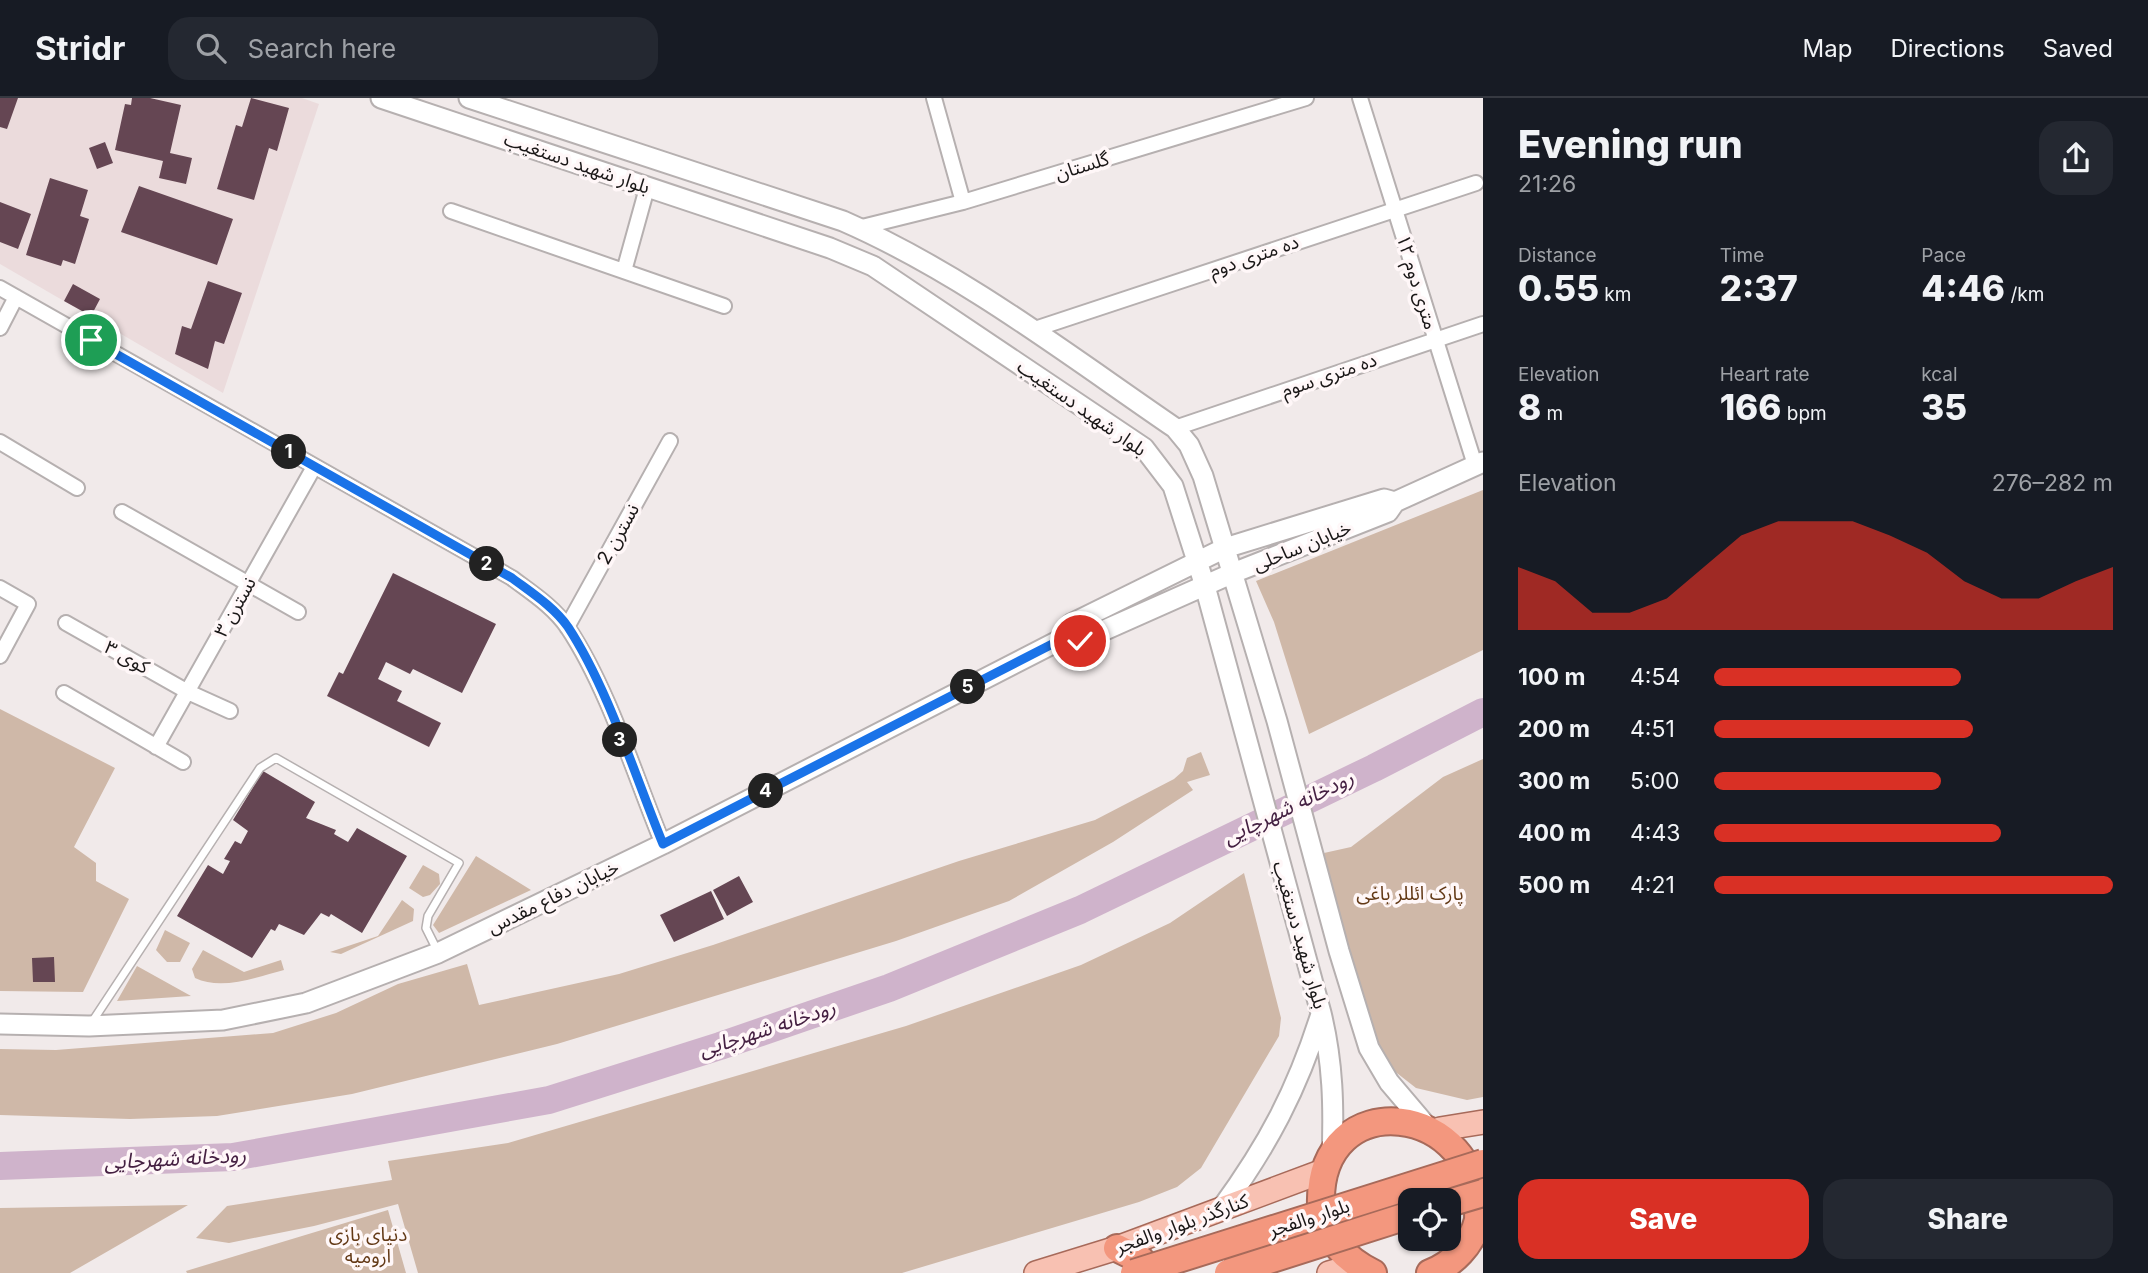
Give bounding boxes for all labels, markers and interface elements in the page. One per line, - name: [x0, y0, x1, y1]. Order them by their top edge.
- search box: [168, 17, 658, 80]
- text: Stridr: [35, 28, 126, 68]
- icon: search: [192, 29, 230, 67]
- text: Search here: [248, 33, 396, 64]
- text: Map: [1803, 34, 1852, 63]
- text: Directions: [1890, 34, 2005, 63]
- text: Saved: [2043, 34, 2113, 63]
- text: Evening run: [1518, 121, 1743, 167]
- button: share: [2039, 121, 2113, 195]
- street label: بلوار شهید دستغیب: [501, 127, 653, 199]
- street label: گلستان: [1052, 147, 1113, 185]
- text: 21:26: [1518, 170, 1576, 198]
- street label: ده متری دوم: [1206, 230, 1303, 285]
- street label: ۱۲ متری دوم: [1389, 232, 1442, 333]
- text: Distance: [1518, 244, 1596, 267]
- text: Time: [1720, 244, 1764, 267]
- text: Pace: [1921, 244, 1966, 267]
- text: 0.55: [1518, 267, 1599, 309]
- text: 2:37: [1720, 267, 1798, 309]
- text: 4:46: [1921, 267, 2005, 309]
- text: km: [1599, 283, 1631, 306]
- text: /km: [2005, 283, 2044, 306]
- pin: [61, 310, 121, 370]
- icon: arrive: [72, 321, 110, 359]
- street label: ده متری سوم: [1278, 348, 1381, 405]
- street label: بلوار شهید دستغیب: [1013, 355, 1151, 461]
- text: Elevation: [1518, 363, 1599, 386]
- text: Heart rate: [1720, 363, 1810, 386]
- text: kcal: [1921, 363, 1958, 386]
- text: 8: [1518, 386, 1541, 428]
- text: 166: [1720, 386, 1781, 428]
- text: 35: [1921, 386, 1967, 428]
- text: m: [1541, 402, 1563, 425]
- text: bpm: [1781, 402, 1827, 425]
- pin: 1: [272, 434, 306, 470]
- text: 1: [284, 440, 293, 463]
- text: Elevation: [1518, 469, 1617, 497]
- text: 276–282 m: [1992, 469, 2113, 497]
- street label: نسترن 2: [592, 500, 644, 568]
- street label: خیابان ساحلی: [1249, 516, 1355, 576]
- pin: 2: [470, 546, 504, 582]
- text: 2: [481, 552, 492, 575]
- street label: نسترن ۳: [209, 573, 261, 641]
- pin: [1050, 611, 1110, 671]
- icon: check: [1061, 622, 1099, 660]
- street label: کوی ۳: [101, 635, 154, 679]
- text: 100 m: [1518, 663, 1585, 691]
- text: 4:54: [1630, 663, 1680, 691]
- pin: 5: [950, 670, 986, 704]
- text: 5: [961, 675, 974, 698]
- text: 200 m: [1518, 715, 1590, 743]
- text: 4:51: [1630, 715, 1675, 743]
- pin: 3: [602, 722, 638, 758]
- text: 3: [613, 728, 626, 751]
- water label: رودخانه شهرچایی: [1219, 764, 1359, 851]
- text: 300 m: [1518, 767, 1590, 795]
- text: 5:00: [1630, 767, 1680, 795]
- pin: 4: [748, 774, 784, 808]
- text: 4: [759, 779, 772, 802]
- text: 400 m: [1518, 819, 1591, 847]
- text: 4:43: [1630, 819, 1681, 847]
- street label: خیابان دفاع مقدس: [484, 855, 623, 941]
- street label: بلوار شهید دستغیب: [1268, 859, 1332, 1011]
- text: 500 m: [1518, 871, 1590, 899]
- text: 4:21: [1630, 871, 1675, 899]
- park label: پارک ائللر باغی: [1356, 882, 1464, 906]
- water label: رودخانه شهرچایی: [696, 994, 839, 1064]
- water label: رودخانه شهرچایی: [103, 1142, 247, 1176]
- button: Save: [1518, 1179, 1809, 1259]
- button: Share: [1823, 1179, 2113, 1259]
- map controls: [1398, 1188, 1461, 1251]
- button: locate: [1398, 1188, 1461, 1251]
- street label: کنارگذر بلوار والفجر: [1111, 1189, 1253, 1259]
- street label: بلوار والفجر: [1265, 1194, 1352, 1242]
- park label: دنیای بازی ارومیه: [329, 1223, 407, 1268]

